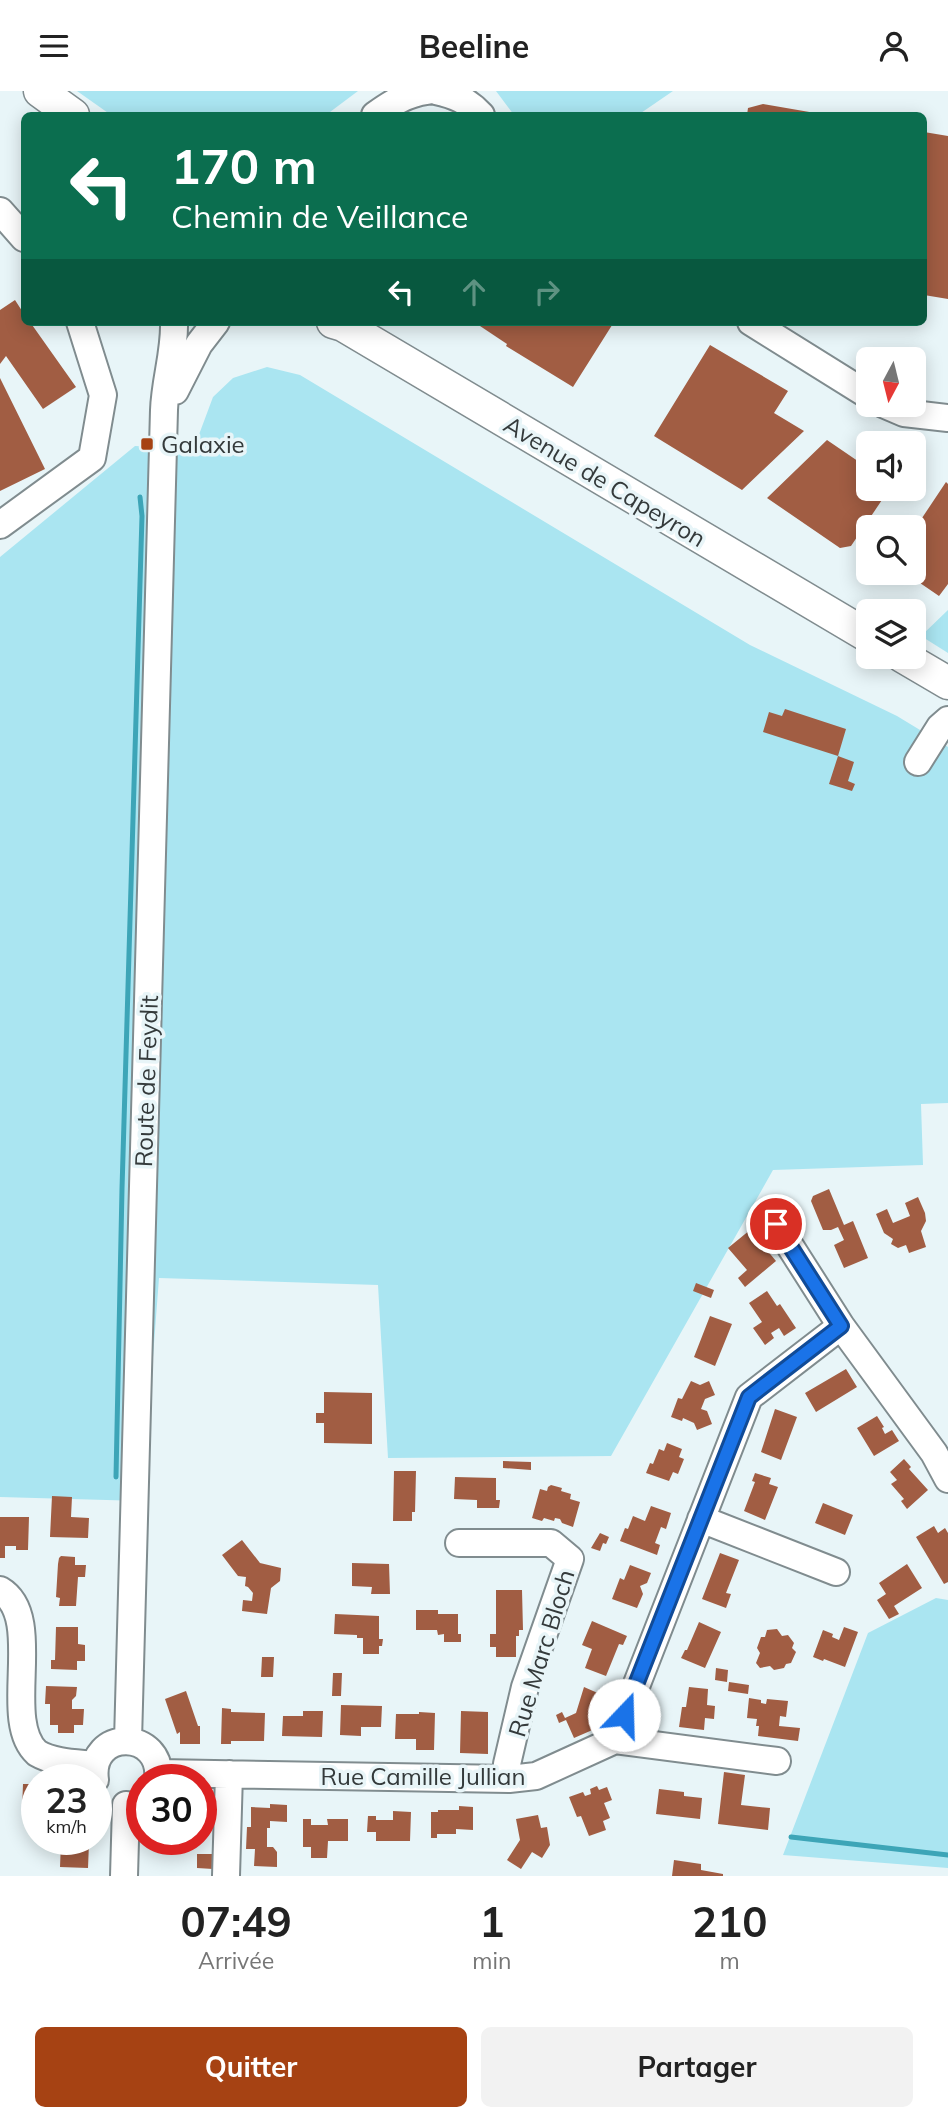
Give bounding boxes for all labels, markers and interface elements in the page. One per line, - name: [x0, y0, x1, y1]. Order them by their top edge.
- text: Beeline: [419, 26, 529, 66]
- icon: menu: [35, 27, 73, 65]
- icon: person: [875, 27, 913, 65]
- text: 170 m: [171, 135, 317, 196]
- icon: left: [56, 140, 147, 231]
- text: Chemin de Veillance: [171, 196, 468, 236]
- icon: left: [382, 273, 420, 311]
- icon: ahead: [455, 273, 493, 311]
- icon: right: [528, 273, 566, 311]
- north arrow: [856, 347, 926, 417]
- map controls: [856, 347, 926, 669]
- street label: Avenue de Capeyron: [499, 409, 711, 553]
- place label: Galaxie: [161, 429, 245, 459]
- button: sound: [856, 431, 926, 501]
- marker: Galaxie: [139, 436, 155, 452]
- button: search: [856, 515, 926, 585]
- button: layers: [856, 599, 926, 669]
- street label: Route de Feydit: [128, 994, 164, 1168]
- pin: [746, 1194, 806, 1254]
- icon: arrive: [757, 1205, 795, 1243]
- street label: Rue Marc Bloch: [501, 1566, 581, 1740]
- position arrow: [587, 1678, 661, 1752]
- street label: Rue Camille Jullian: [320, 1761, 526, 1791]
- speed limit sign: 30: [126, 1764, 217, 1855]
- text: 23: [45, 1778, 88, 1822]
- text: km/h: [46, 1815, 87, 1838]
- text: 07:49: [181, 1895, 292, 1948]
- text: 1: [479, 1895, 504, 1948]
- text: 210: [692, 1895, 767, 1948]
- text: Arrivée: [198, 1946, 274, 1975]
- text: min: [472, 1946, 511, 1975]
- text: m: [720, 1946, 740, 1975]
- button: Quitter: [35, 2027, 467, 2107]
- button: Partager: [481, 2027, 913, 2107]

